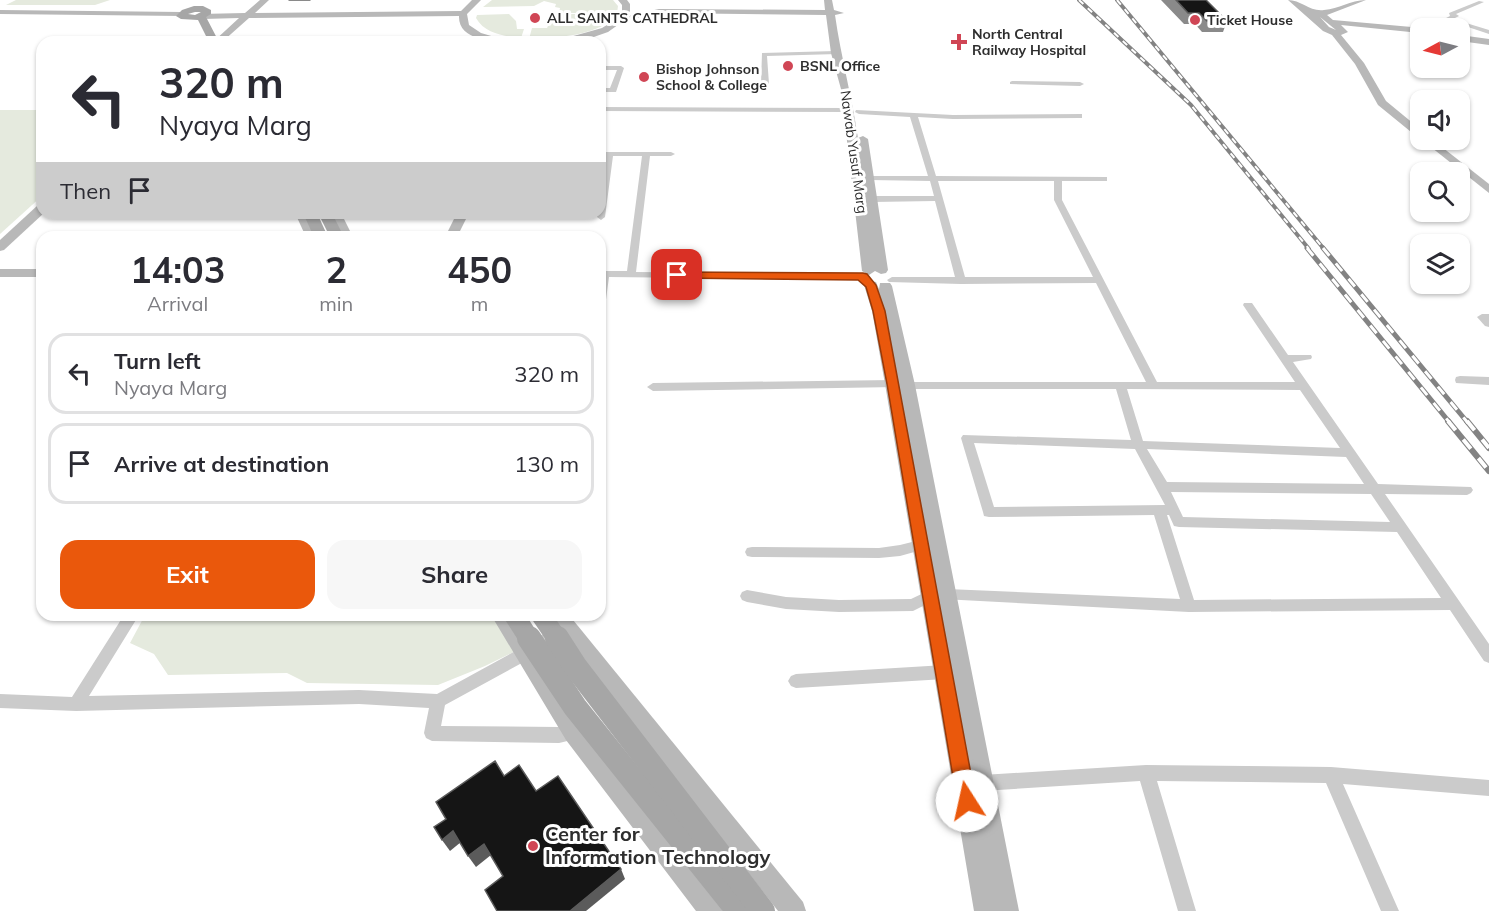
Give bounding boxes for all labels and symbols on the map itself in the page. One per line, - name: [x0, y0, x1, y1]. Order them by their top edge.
- place label: ALL SAINTS CATHEDRAL: [547, 9, 718, 27]
- marker: ALL SAINTS CATHEDRAL: [528, 11, 542, 25]
- place label: Ticket House: [1207, 11, 1293, 29]
- marker: Ticket House: [1188, 13, 1202, 27]
- north arrow: [1410, 18, 1470, 78]
- place label: North Central Railway Hospital: [972, 25, 1086, 59]
- marker: North Central Railway Hospital: [950, 33, 968, 51]
- place label: BSNL Office: [800, 57, 880, 75]
- marker: BSNL Office: [781, 59, 795, 73]
- place label: Bishop Johnson School & College: [656, 60, 767, 94]
- marker: Bishop Johnson School & College: [637, 70, 651, 84]
- street label: Nawab Yusuf Marg: [836, 89, 872, 215]
- pin: [651, 249, 702, 300]
- position arrow: [935, 769, 999, 833]
- place label: Center for Information Technology: [545, 821, 770, 869]
- marker: Center for Information Technology: [526, 839, 540, 853]

